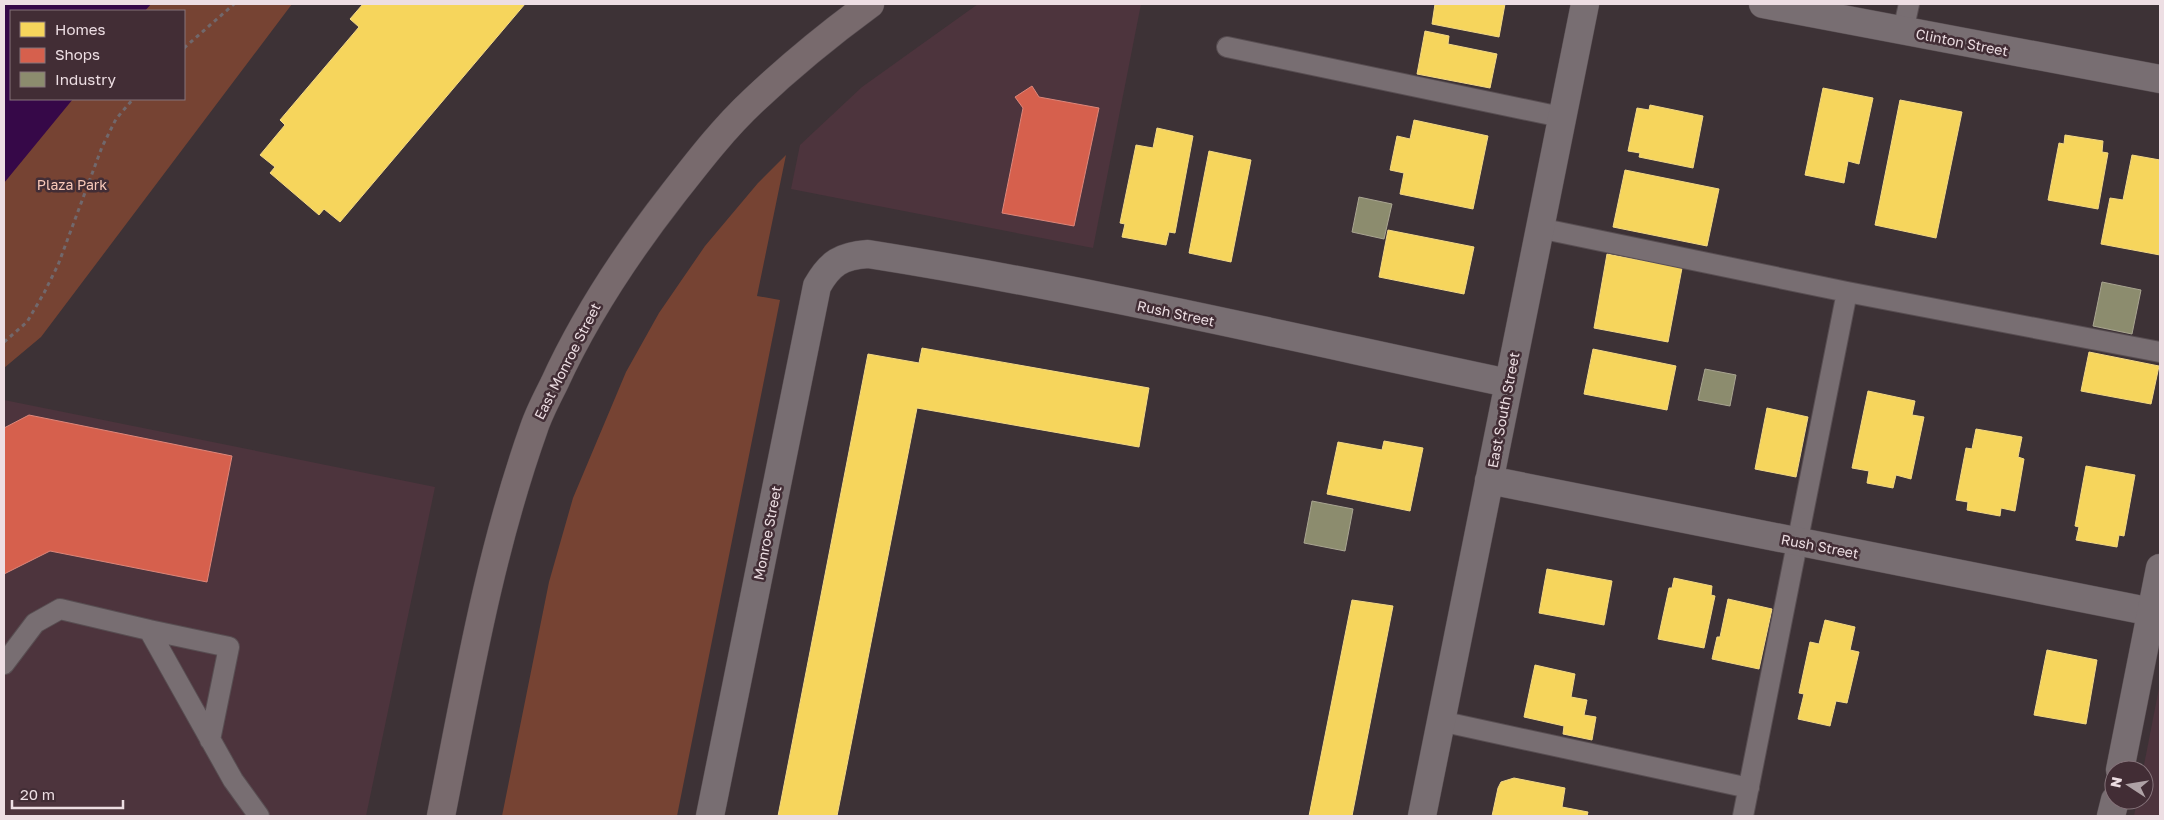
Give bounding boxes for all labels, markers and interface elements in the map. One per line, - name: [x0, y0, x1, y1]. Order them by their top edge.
- legend: [10, 10, 185, 100]
- text: Homes: [55, 20, 105, 38]
- street label: Clinton Street: [1914, 25, 2010, 59]
- text: Shops: [55, 45, 100, 63]
- text: Industry: [55, 70, 116, 88]
- park label: Plaza Park: [37, 176, 107, 193]
- street label: Rush Street: [1136, 297, 1216, 329]
- street label: East Monroe Street: [530, 300, 604, 422]
- street label: East South Street: [1483, 351, 1523, 469]
- street label: Monroe Street: [750, 484, 784, 582]
- street label: Rush Street: [1780, 530, 1860, 562]
- north arrow: [2104, 760, 2154, 810]
- text: N: [2106, 775, 2125, 789]
- scale bar: [12, 778, 124, 810]
- text: 20 m: [20, 785, 55, 803]

